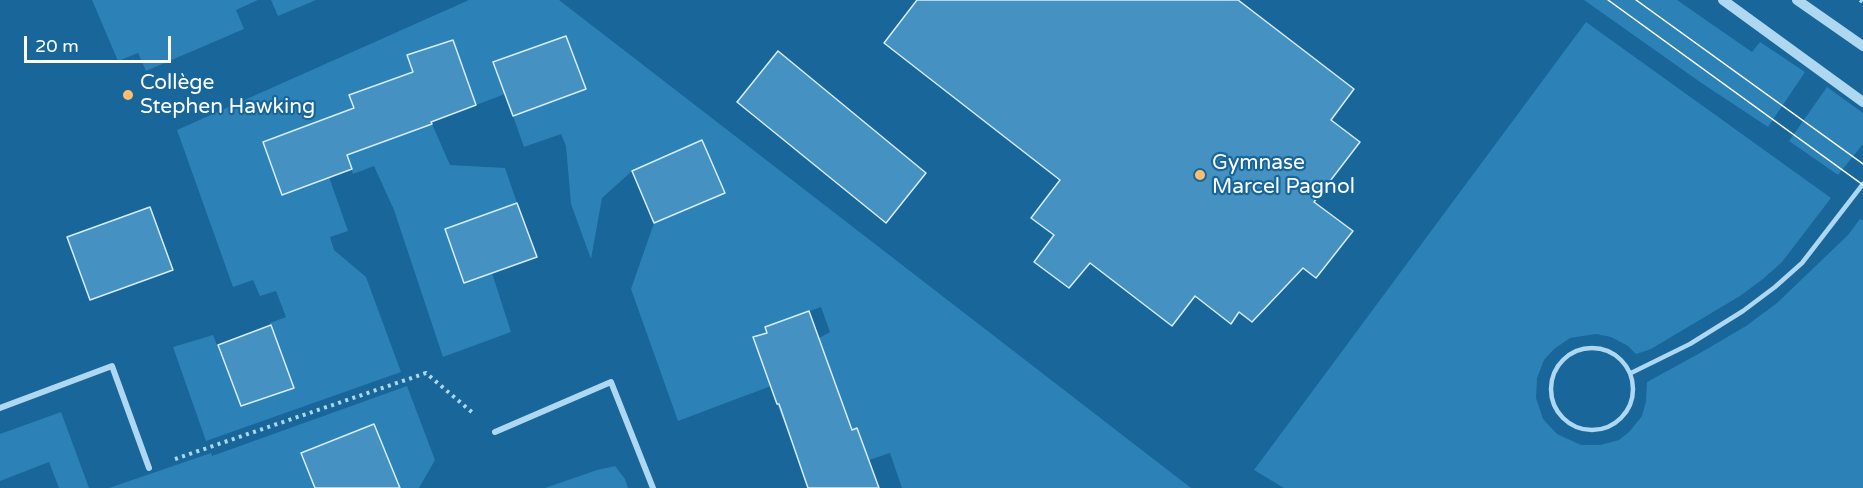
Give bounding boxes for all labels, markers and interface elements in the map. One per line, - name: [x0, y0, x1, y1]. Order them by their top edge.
- scale bar: [27, 24, 174, 62]
- text: 20 m: [35, 35, 79, 57]
- place label: Collège Stephen Hawking: [140, 70, 315, 120]
- marker: Collège Stephen Hawking: [121, 88, 135, 102]
- place label: Gymnase Marcel Pagnol: [1212, 150, 1355, 200]
- marker: Gymnase Marcel Pagnol: [1193, 168, 1207, 182]

